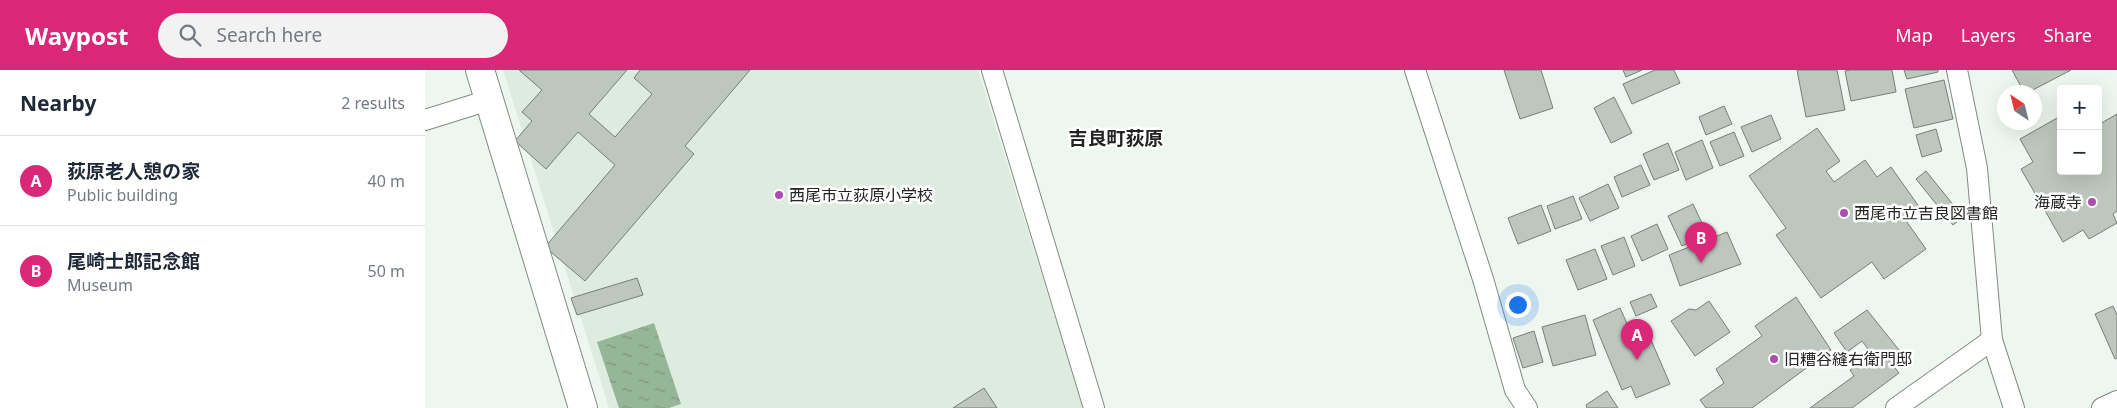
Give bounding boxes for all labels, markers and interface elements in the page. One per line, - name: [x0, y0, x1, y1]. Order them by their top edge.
- search box: [158, 13, 508, 58]
- text: Waypost: [25, 19, 128, 52]
- icon: search: [176, 21, 204, 49]
- text: Search here: [216, 22, 322, 48]
- text: Map: [1895, 23, 1933, 47]
- text: Layers: [1961, 23, 2016, 47]
- text: Share: [2044, 23, 2092, 47]
- north arrow: [1997, 85, 2042, 130]
- map controls: [2057, 85, 2102, 175]
- button: +: [2057, 85, 2102, 130]
- text: Nearby: [20, 89, 96, 117]
- text: 2 results: [341, 92, 405, 114]
- district label: 吉良町荻原: [1068, 125, 1164, 151]
- button: −: [2057, 130, 2102, 175]
- text: 荻原老人憩の家: [67, 158, 200, 184]
- text: A: [30, 170, 42, 192]
- text: 40 m: [368, 170, 405, 192]
- text: Public building: [67, 184, 178, 206]
- place label: 西尾市立荻原小学校: [789, 184, 933, 206]
- marker: 西尾市立荻原小学校: [773, 189, 785, 201]
- place label: 海蔵寺: [2034, 191, 2082, 213]
- marker: 海蔵寺: [2086, 196, 2098, 208]
- place label: 西尾市立吉良図書館: [1854, 202, 1998, 224]
- marker: 西尾市立吉良図書館: [1838, 207, 1850, 219]
- pin: B: [1685, 222, 1717, 263]
- text: 尾崎士郎記念館: [67, 248, 200, 274]
- text: B: [31, 260, 41, 282]
- text: 50 m: [368, 260, 405, 282]
- text: Museum: [67, 274, 133, 296]
- your location: [1505, 292, 1531, 318]
- pin: A: [1621, 319, 1653, 360]
- place label: 旧糟谷縫右衛門邸: [1784, 348, 1912, 370]
- marker: 旧糟谷縫右衛門邸: [1768, 353, 1780, 365]

